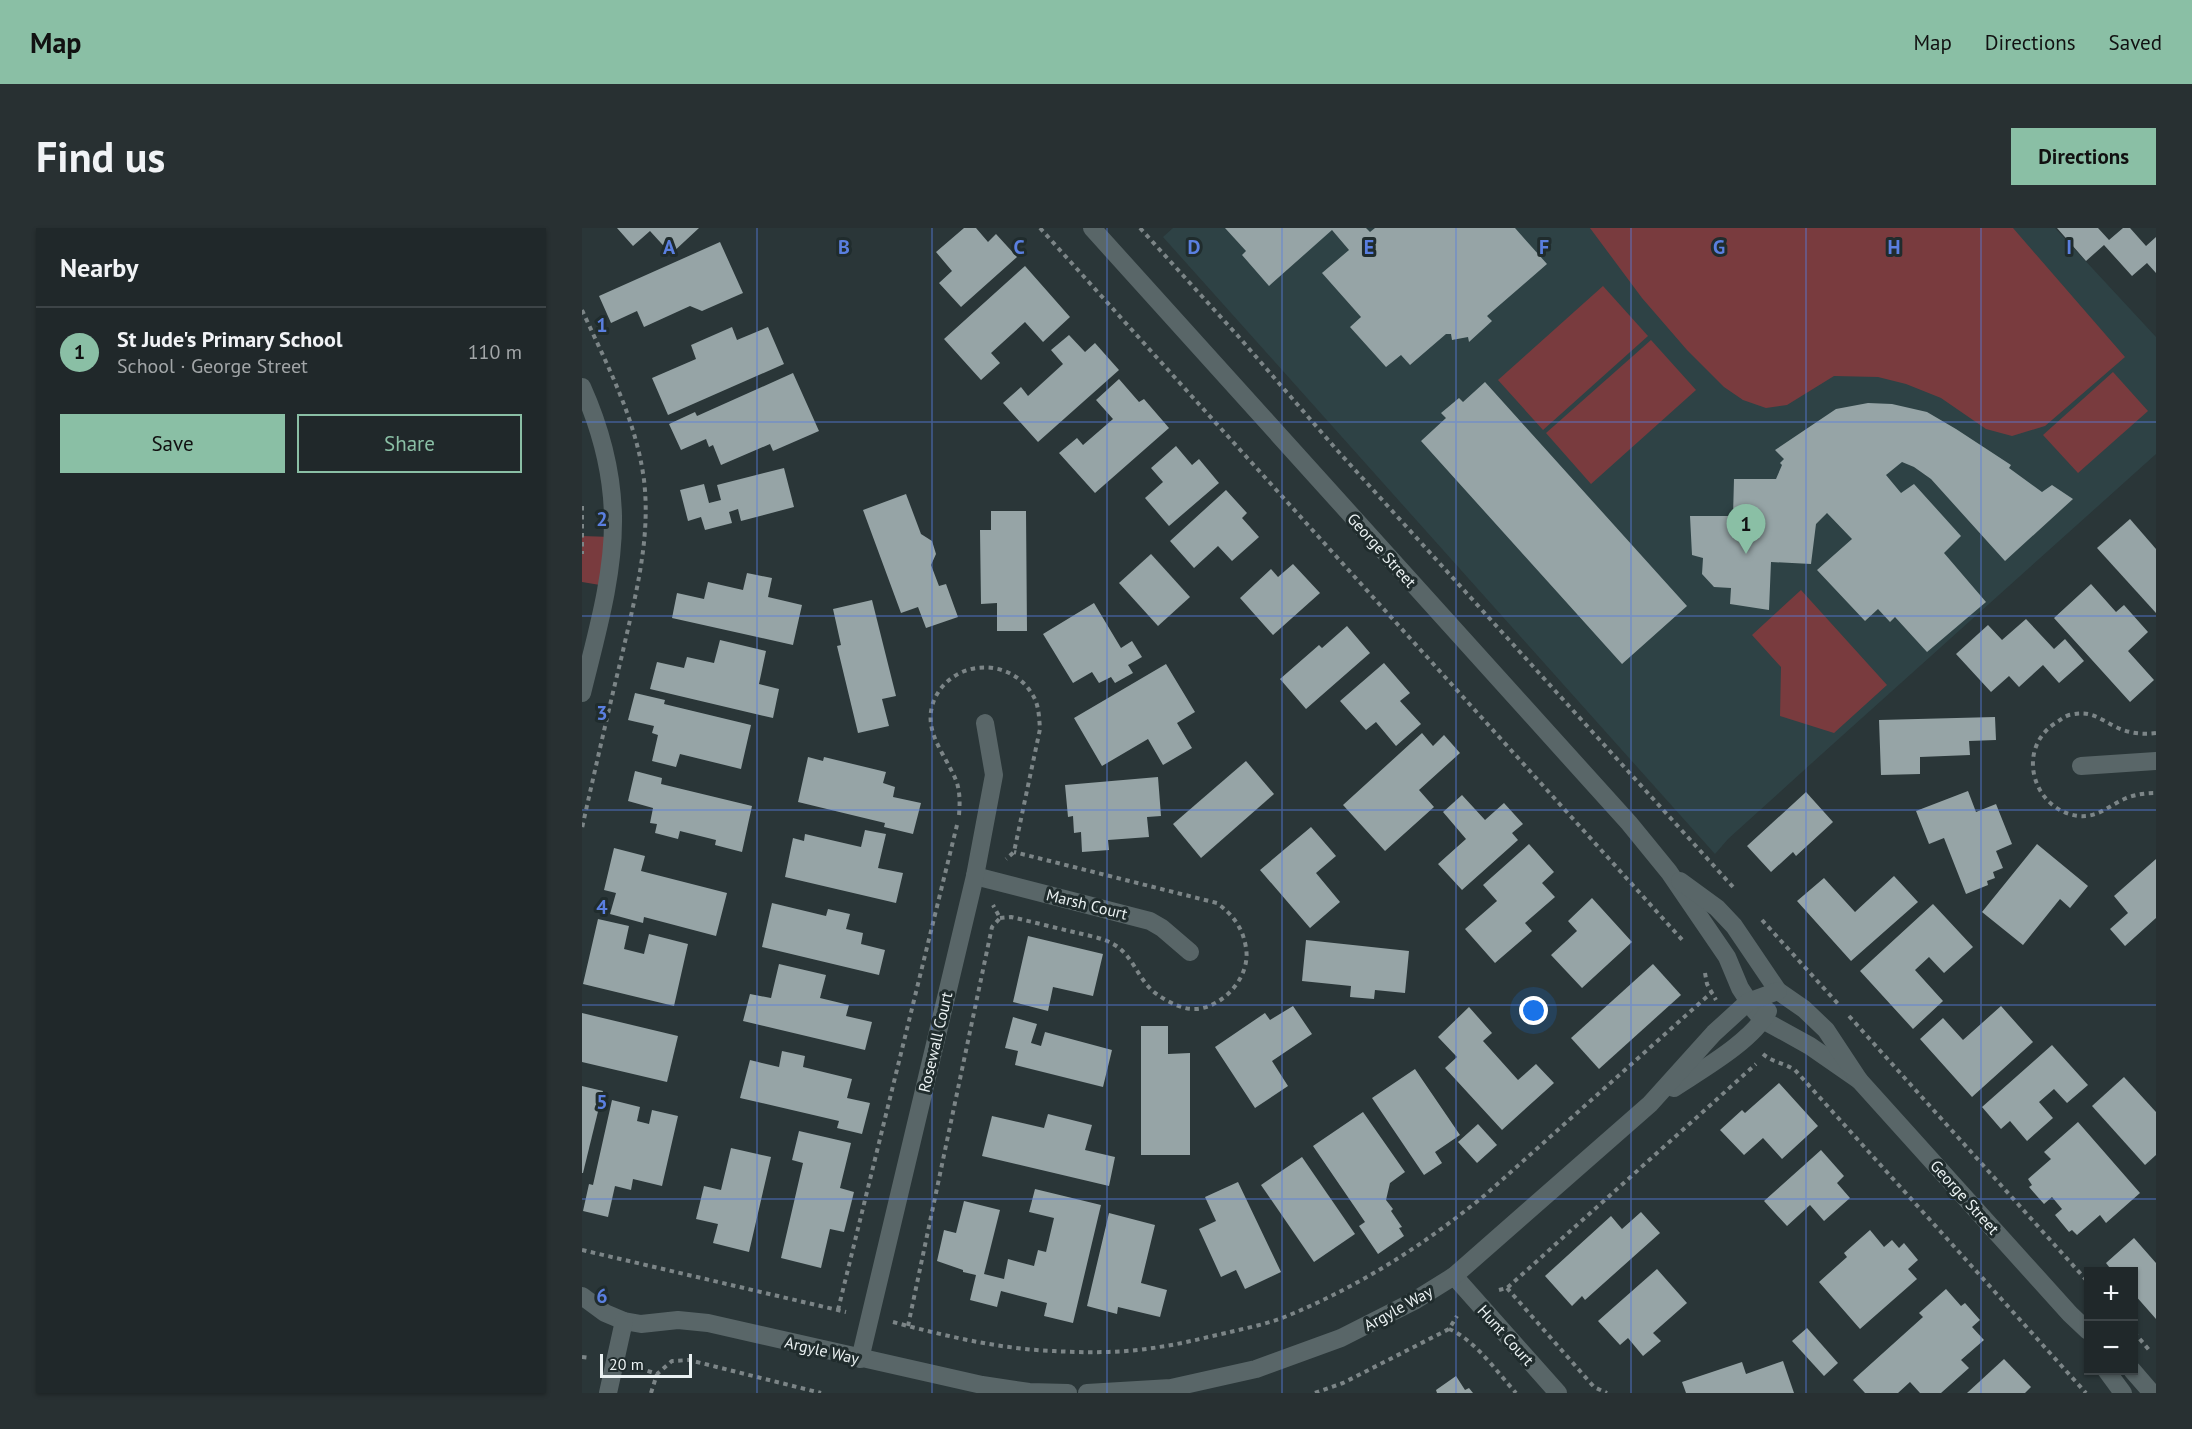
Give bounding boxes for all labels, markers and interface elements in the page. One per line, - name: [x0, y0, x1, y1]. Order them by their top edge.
- text: Map: [30, 24, 81, 61]
- text: Map: [1913, 29, 1952, 56]
- text: Directions: [1985, 29, 2076, 56]
- text: Saved: [2109, 29, 2162, 56]
- button: Directions: [2011, 128, 2156, 185]
- text: Find us: [36, 129, 165, 184]
- text: A: [663, 234, 676, 260]
- text: B: [838, 234, 850, 260]
- text: C: [1013, 234, 1025, 260]
- text: D: [1188, 234, 1201, 260]
- text: E: [1364, 234, 1374, 260]
- text: F: [1539, 234, 1549, 260]
- text: G: [1713, 234, 1725, 260]
- text: H: [1887, 234, 1901, 260]
- text: I: [2066, 234, 2072, 260]
- text: Nearby: [60, 251, 138, 284]
- text: 1: [596, 312, 608, 338]
- text: St Jude's Primary School: [117, 325, 342, 353]
- text: 1: [74, 339, 85, 365]
- text: 110 m: [468, 339, 522, 365]
- text: School · George Street: [117, 353, 308, 379]
- button: Save: [60, 414, 285, 473]
- button: Share: [297, 414, 522, 473]
- pin: 1: [1726, 504, 1766, 554]
- text: 2: [596, 506, 608, 532]
- street label: George Street: [1343, 509, 1421, 592]
- text: 3: [596, 700, 608, 726]
- street label: Marsh Court: [1044, 884, 1130, 924]
- text: 4: [596, 894, 608, 920]
- street label: Rosewall Court: [914, 989, 956, 1094]
- your location: [1519, 996, 1548, 1025]
- text: 5: [596, 1089, 608, 1115]
- street label: George Street: [1926, 1156, 2004, 1239]
- map controls: [2084, 1267, 2138, 1375]
- button: +: [2084, 1267, 2138, 1321]
- street label: Argyle Way: [1360, 1281, 1436, 1335]
- text: 6: [596, 1283, 608, 1309]
- street label: Hunt Court: [1473, 1300, 1539, 1370]
- button: −: [2084, 1321, 2138, 1375]
- street label: Argyle Way: [783, 1332, 862, 1368]
- scale bar: [600, 1351, 692, 1378]
- text: 20 m: [609, 1354, 644, 1374]

